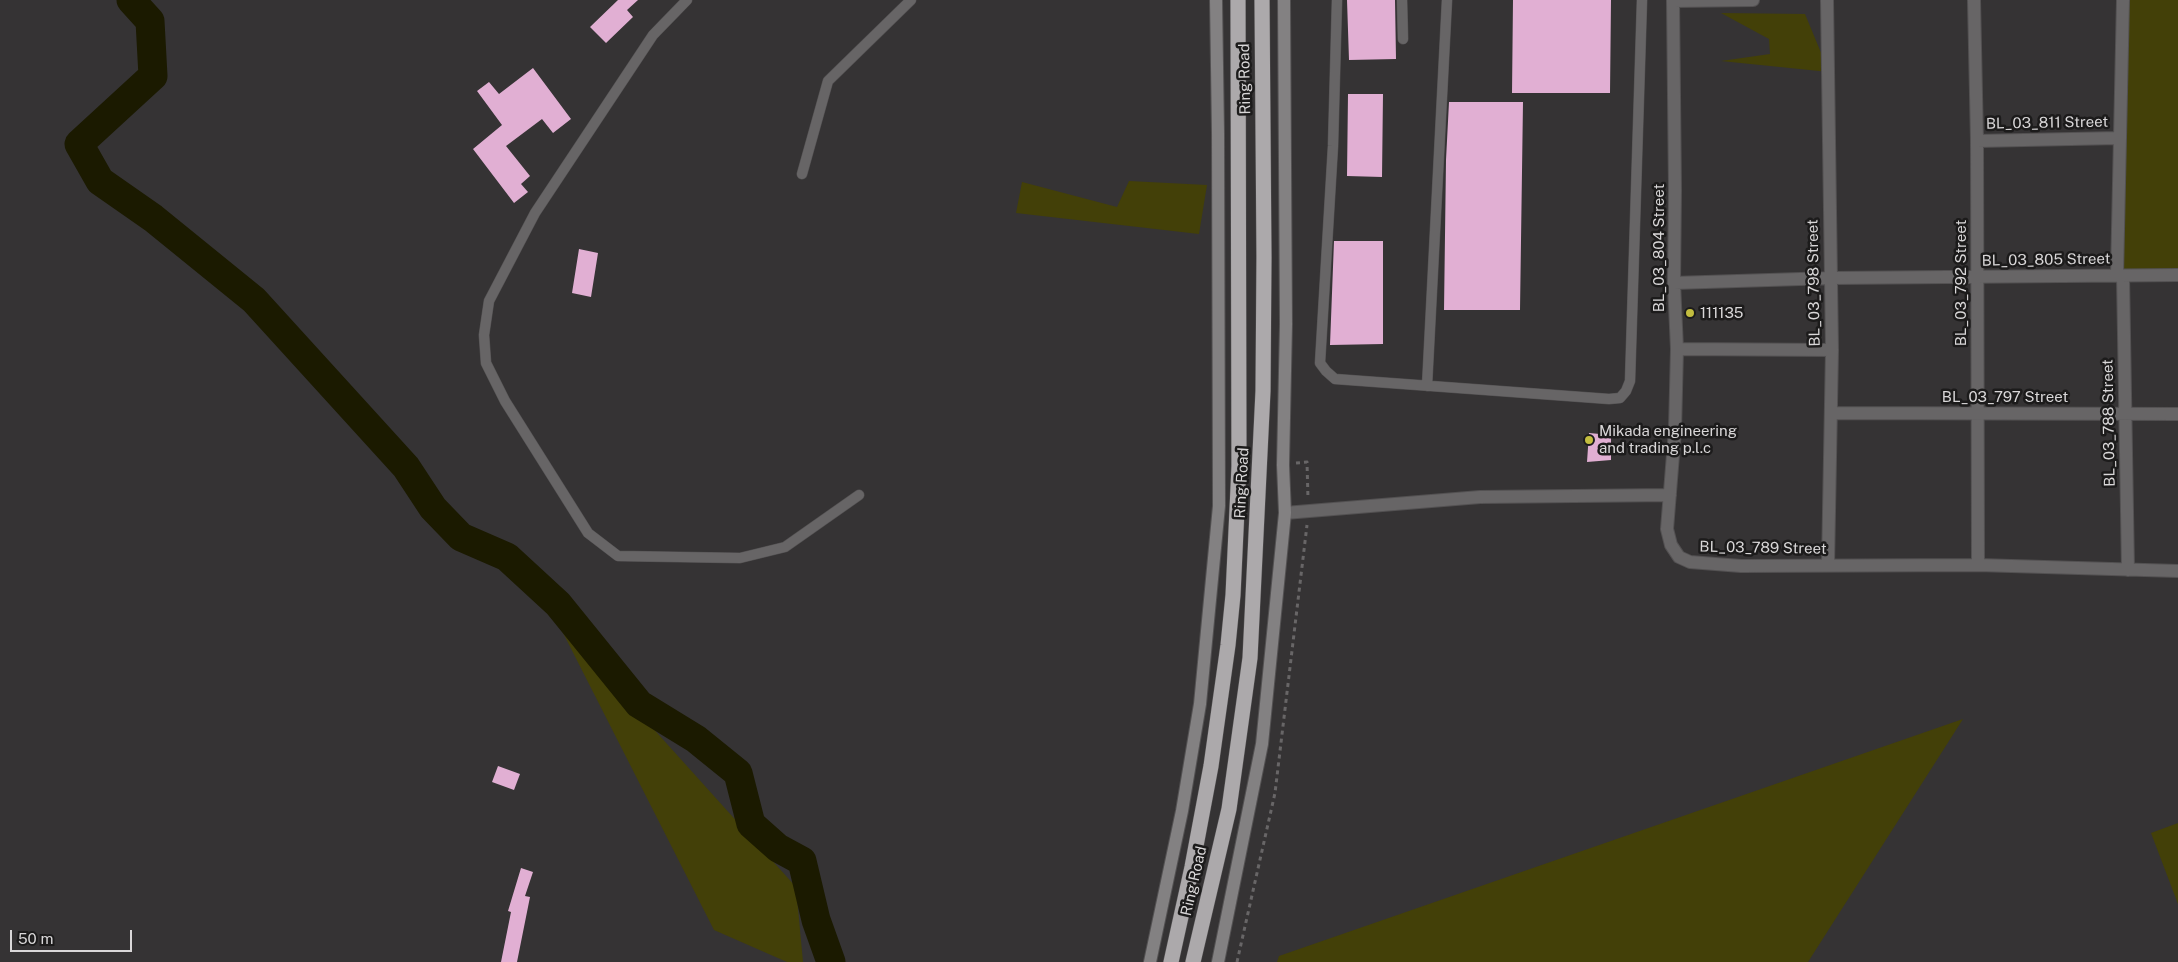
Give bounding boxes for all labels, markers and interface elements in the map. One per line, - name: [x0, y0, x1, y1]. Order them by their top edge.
- street label: Ring Road: [1235, 43, 1255, 115]
- street label: BL_03_811 Street: [1986, 113, 2108, 133]
- street label: BL_03_804 Street: [1650, 184, 1668, 312]
- street label: BL_03_798 Street: [1804, 219, 1824, 347]
- street label: BL_03_792 Street: [1952, 220, 1970, 346]
- street label: BL_03_805 Street: [1981, 250, 2111, 270]
- place label: 111135: [1700, 304, 1743, 322]
- marker: 111135: [1684, 307, 1696, 319]
- street label: BL_03_788 Street: [2099, 359, 2119, 487]
- street label: BL_03_797 Street: [1942, 388, 2068, 406]
- place label: Mikada engineering and trading p.l.c: [1599, 422, 1737, 457]
- marker: Mikada engineering and trading p.l.c: [1583, 434, 1595, 446]
- street label: Ring Road: [1231, 447, 1253, 519]
- street label: BL_03_789 Street: [1699, 538, 1827, 558]
- street label: Ring Road: [1177, 844, 1211, 918]
- scale bar: [12, 920, 135, 952]
- text: 50 m: [18, 930, 53, 947]

